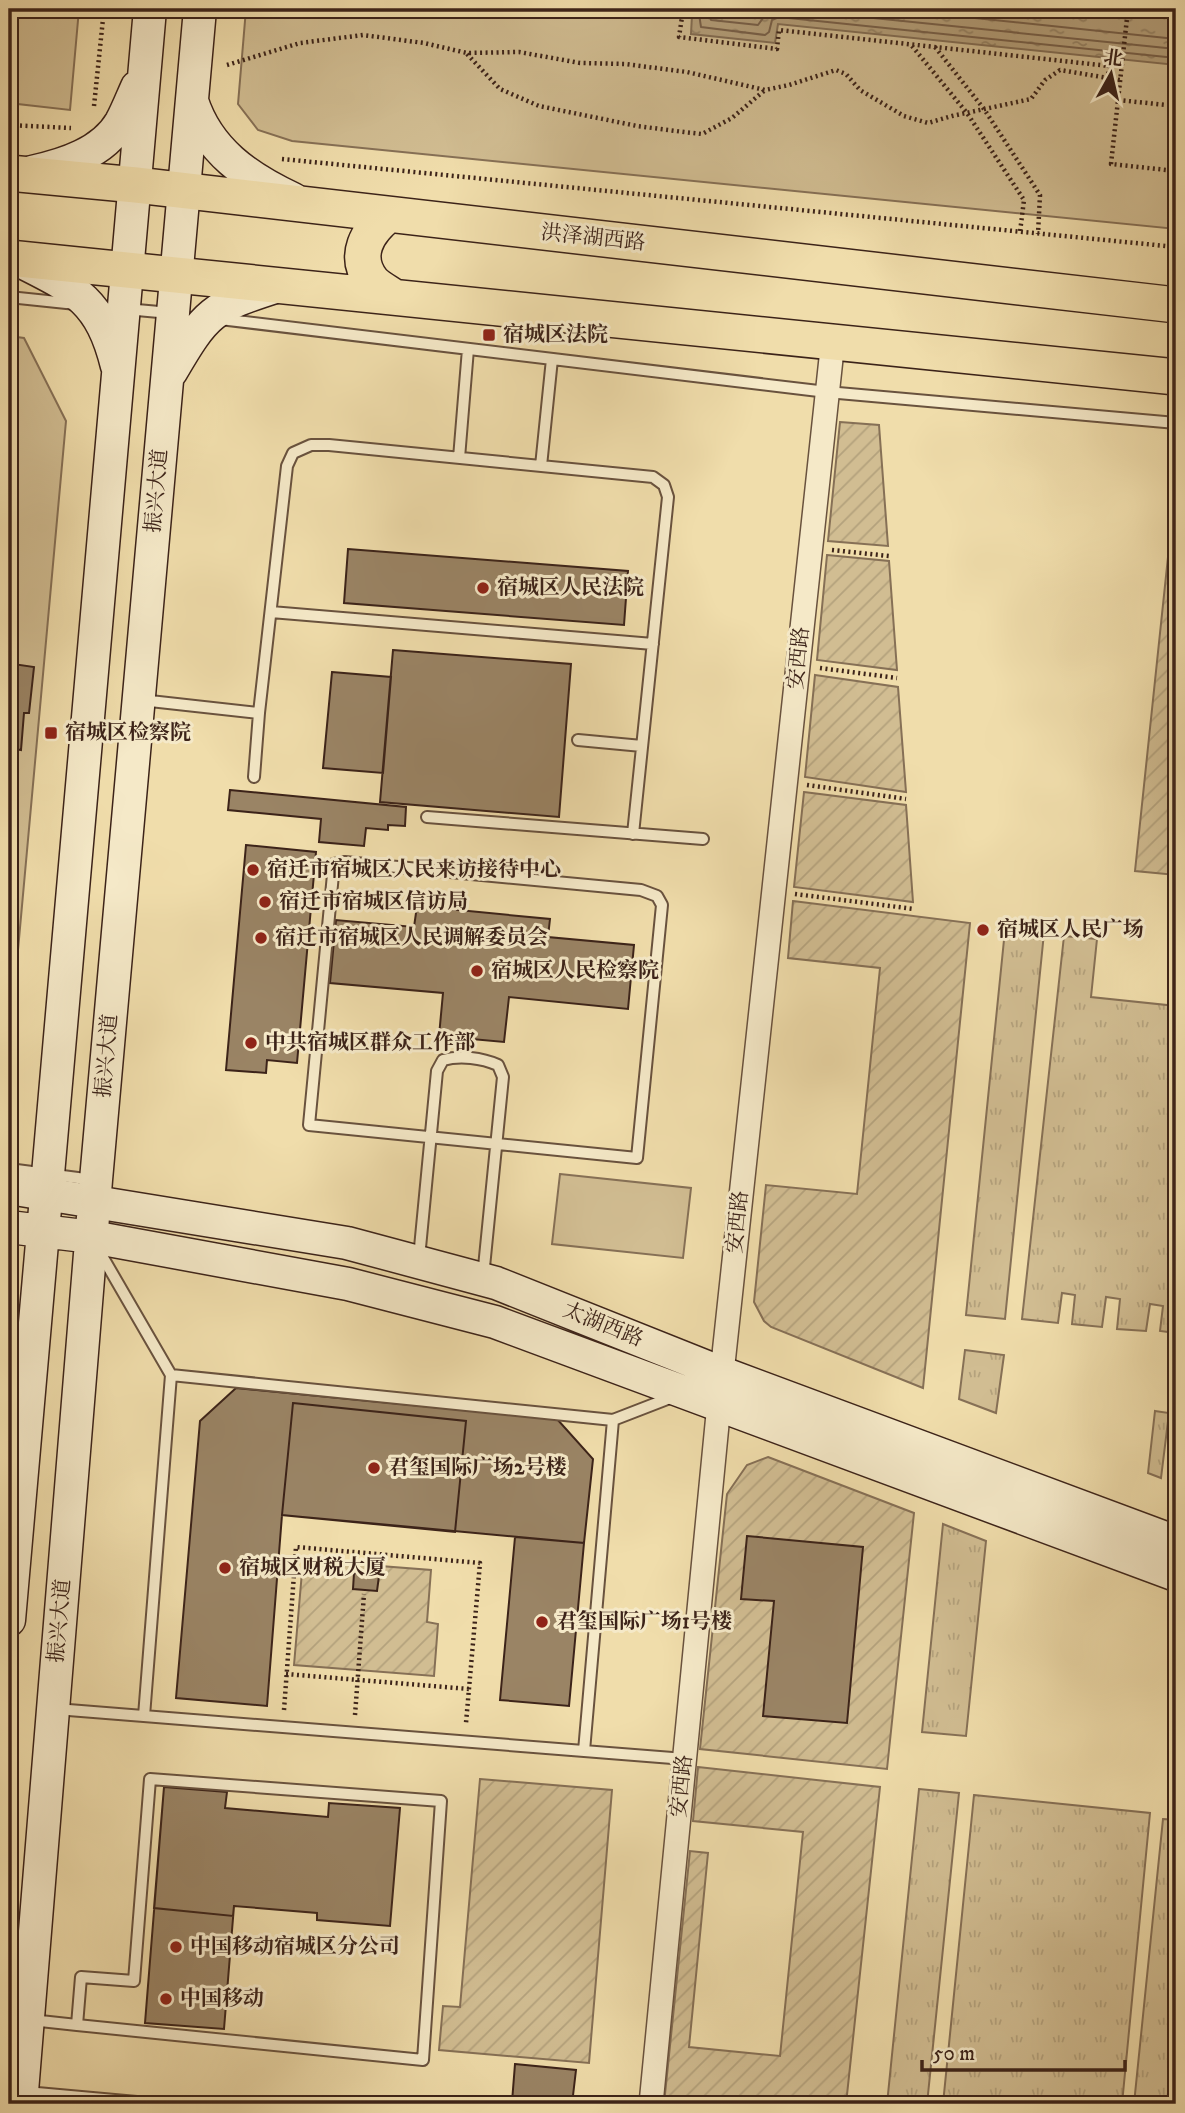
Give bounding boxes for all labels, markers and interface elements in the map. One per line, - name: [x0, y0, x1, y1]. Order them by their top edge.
- north arrow: [1076, 38, 1146, 108]
- text: 北: [1102, 46, 1124, 71]
- street label: 洪泽湖西路: [539, 220, 647, 256]
- place label: 宿城区法院: [503, 322, 608, 348]
- marker: 宿城区法院: [481, 327, 497, 343]
- street label: 振兴大道: [140, 448, 174, 534]
- place label: 宿城区人民法院: [497, 575, 644, 601]
- marker: 宿城区人民法院: [475, 580, 491, 596]
- street label: 安西路: [783, 625, 815, 691]
- place label: 宿城区检察院: [65, 720, 191, 746]
- marker: 宿城区检察院: [43, 725, 59, 741]
- place label: 宿迁市宿城区人民来访接待中心: [267, 857, 561, 883]
- marker: 宿迁市宿城区人民来访接待中心: [245, 862, 261, 878]
- place label: 宿迁市宿城区信访局: [279, 889, 468, 915]
- marker: 宿迁市宿城区信访局: [257, 894, 273, 910]
- place label: 宿城区人民广场: [997, 917, 1144, 943]
- marker: 宿城区人民广场: [975, 922, 991, 938]
- place label: 宿迁市宿城区人民调解委员会: [275, 925, 548, 951]
- marker: 宿迁市宿城区人民调解委员会: [253, 930, 269, 946]
- place label: 宿城区人民检察院: [491, 958, 659, 984]
- marker: 宿城区人民检察院: [469, 963, 485, 979]
- street label: 振兴大道: [90, 1013, 124, 1099]
- place label: 中共宿城区群众工作部: [265, 1030, 475, 1056]
- marker: 中共宿城区群众工作部: [243, 1035, 259, 1051]
- street label: 安西路: [722, 1189, 754, 1255]
- street label: 太湖西路: [559, 1297, 647, 1353]
- place label: 君玺国际广场2号楼: [388, 1455, 566, 1481]
- marker: 君玺国际广场2号楼: [366, 1460, 382, 1476]
- place label: 宿城区财税大厦: [239, 1555, 386, 1581]
- marker: 宿城区财税大厦: [217, 1560, 233, 1576]
- street label: 振兴大道: [43, 1578, 77, 1664]
- place label: 君玺国际广场1号楼: [556, 1609, 732, 1635]
- marker: 君玺国际广场1号楼: [534, 1614, 550, 1630]
- street label: 安西路: [666, 1753, 698, 1819]
- place label: 中国移动宿城区分公司: [190, 1934, 400, 1960]
- marker: 中国移动宿城区分公司: [168, 1939, 184, 1955]
- place label: 中国移动: [180, 1986, 264, 2012]
- marker: 中国移动: [158, 1991, 174, 2007]
- scale bar: [922, 2029, 1126, 2073]
- text: 50 m: [933, 2041, 975, 2067]

